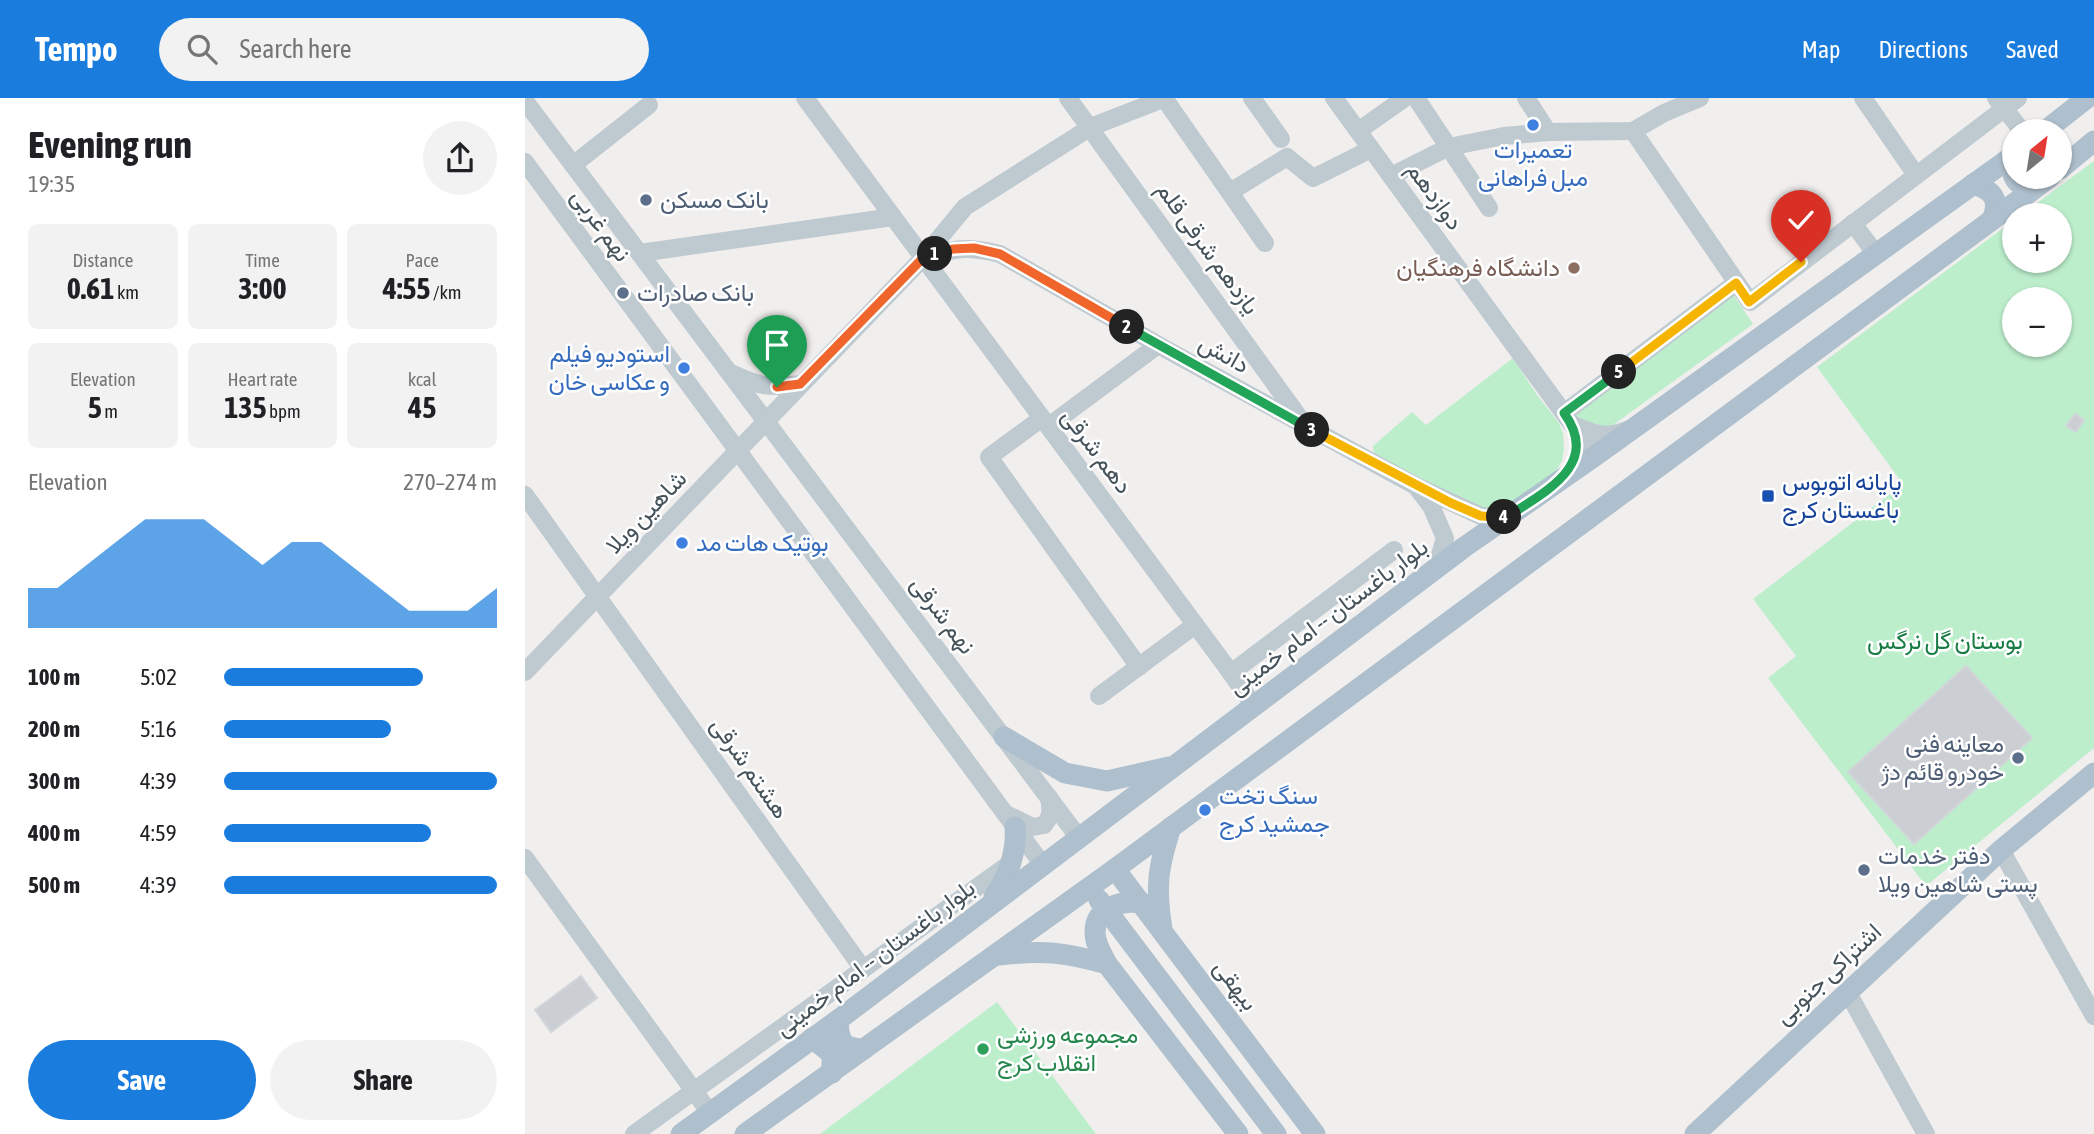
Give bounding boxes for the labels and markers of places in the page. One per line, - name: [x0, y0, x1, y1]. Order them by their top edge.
- marker: تعمیرات مبل فراهانی: [1525, 117, 1541, 133]
- place label: تعمیرات مبل فراهانی: [1478, 136, 1588, 193]
- place label: بانک مسکن: [660, 186, 769, 214]
- pin: [1771, 190, 1831, 262]
- marker: بانک مسکن: [638, 192, 654, 208]
- pin: 1: [917, 236, 953, 272]
- place label: دانشگاه فرهنگیان: [1396, 254, 1560, 283]
- marker: دانشگاه فرهنگیان: [1566, 260, 1582, 276]
- place label: بانک صادرات: [637, 279, 754, 308]
- marker: بانک صادرات: [615, 285, 631, 301]
- pin: 2: [1109, 310, 1145, 344]
- pin: [747, 315, 807, 387]
- place label: استودیو فیلم و عکاسی خان: [549, 340, 670, 397]
- pin: 5: [1601, 354, 1637, 390]
- marker: استودیو فیلم و عکاسی خان: [676, 360, 692, 376]
- pin: 3: [1295, 412, 1329, 448]
- place label: پایانه اتوبوس باغستان کرج: [1782, 468, 1902, 526]
- marker: پایانه اتوبوس باغستان کرج: [1760, 488, 1776, 504]
- pin: 4: [1487, 500, 1521, 534]
- place label: بوتیک هات مد: [696, 529, 829, 558]
- marker: بوتیک هات مد: [674, 535, 690, 551]
- place label: معاینه فنی خودرو قائم دژ: [1880, 730, 2004, 788]
- marker: معاینه فنی خودرو قائم دژ: [2010, 750, 2026, 766]
- place label: سنگ تخت جمشید کرج: [1219, 782, 1330, 840]
- marker: سنگ تخت جمشید کرج: [1197, 802, 1213, 818]
- place label: دفتر خدمات پستی شاهین ویلا: [1878, 842, 2038, 900]
- marker: دفتر خدمات پستی شاهین ویلا: [1856, 862, 1872, 878]
- place label: مجموعه ورزشی انقلاب کرج: [997, 1021, 1138, 1079]
- marker: مجموعه ورزشی انقلاب کرج: [975, 1041, 991, 1057]

